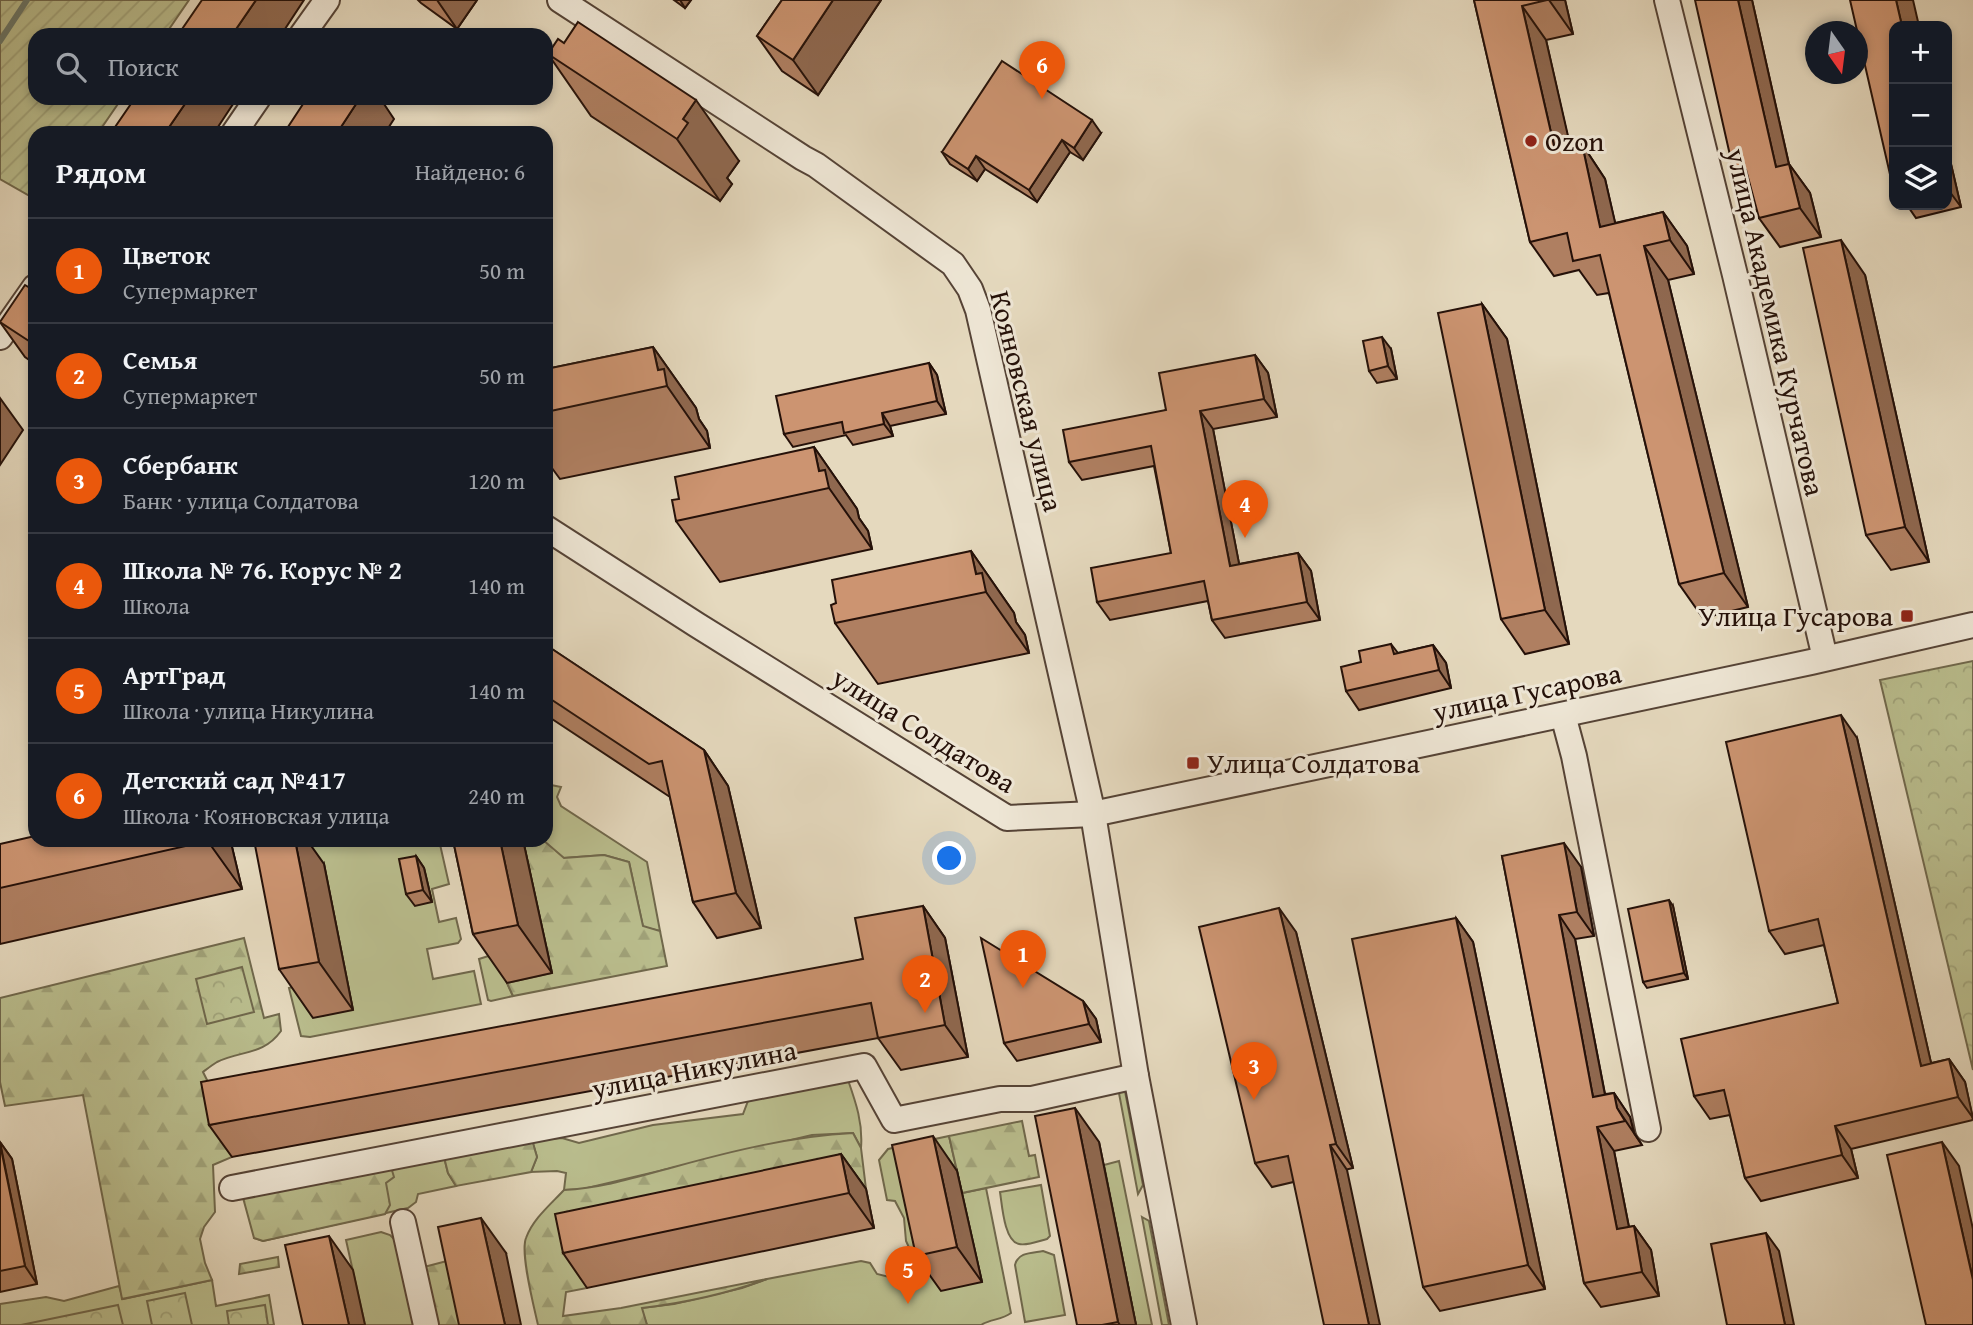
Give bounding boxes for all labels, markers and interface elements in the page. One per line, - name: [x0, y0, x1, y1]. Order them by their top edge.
- north arrow: [1805, 21, 1868, 84]
- map controls: [1889, 21, 1952, 210]
- button: +: [1889, 21, 1952, 84]
- search box: [28, 28, 553, 105]
- pin: 6: [1019, 41, 1065, 99]
- text: Поиск: [108, 47, 179, 86]
- icon: search: [52, 48, 90, 86]
- button: −: [1889, 84, 1952, 147]
- place label: Ozon: [1545, 120, 1605, 161]
- marker: Ozon: [1523, 133, 1539, 149]
- street label: улица Академика Курчатова: [1716, 143, 1837, 500]
- button: layers: [1889, 147, 1952, 210]
- text: Рядом: [56, 150, 147, 194]
- text: Найдено: 6: [415, 155, 525, 188]
- text: Цветок: [123, 235, 210, 274]
- text: 1: [73, 254, 85, 287]
- text: 50 m: [479, 254, 525, 287]
- text: Супермаркет: [123, 274, 257, 307]
- street label: Кояновская улица: [980, 286, 1075, 516]
- text: Семья: [123, 340, 197, 379]
- text: 2: [73, 359, 85, 392]
- text: 50 m: [479, 359, 525, 392]
- text: Супермаркет: [123, 379, 257, 412]
- text: Сбербанк: [123, 445, 238, 484]
- text: 3: [73, 464, 85, 497]
- text: 120 m: [468, 464, 525, 497]
- pin: 4: [1222, 480, 1268, 538]
- text: Банк · улица Солдатова: [123, 484, 359, 517]
- text: Школа № 76. Корус № 2: [123, 550, 402, 589]
- text: 4: [73, 569, 85, 602]
- text: 140 m: [468, 569, 525, 602]
- text: Школа: [123, 589, 190, 622]
- place label: Улица Гусарова: [1698, 595, 1894, 636]
- marker: Улица Гусарова: [1899, 608, 1915, 624]
- street label: улица Гусарова: [1428, 651, 1626, 732]
- text: АртГрад: [123, 655, 226, 694]
- street label: улица Солдатова: [824, 656, 1025, 803]
- text: 5: [73, 674, 85, 707]
- text: 140 m: [468, 674, 525, 707]
- text: Школа · улица Никулина: [123, 694, 374, 727]
- place label: Улица Солдатова: [1207, 742, 1420, 783]
- marker: Улица Солдатова: [1185, 755, 1201, 771]
- text: Детский сад №417: [123, 760, 346, 799]
- text: 6: [73, 779, 85, 812]
- text: 240 m: [468, 779, 525, 812]
- text: Школа · Кояновская улица: [123, 799, 389, 832]
- your location: [932, 841, 966, 875]
- pin: 1: [1000, 930, 1046, 988]
- pin: 2: [902, 955, 948, 1013]
- street label: улица Никулина: [587, 1028, 800, 1109]
- pin: 3: [1231, 1042, 1277, 1100]
- pin: 5: [885, 1246, 931, 1304]

